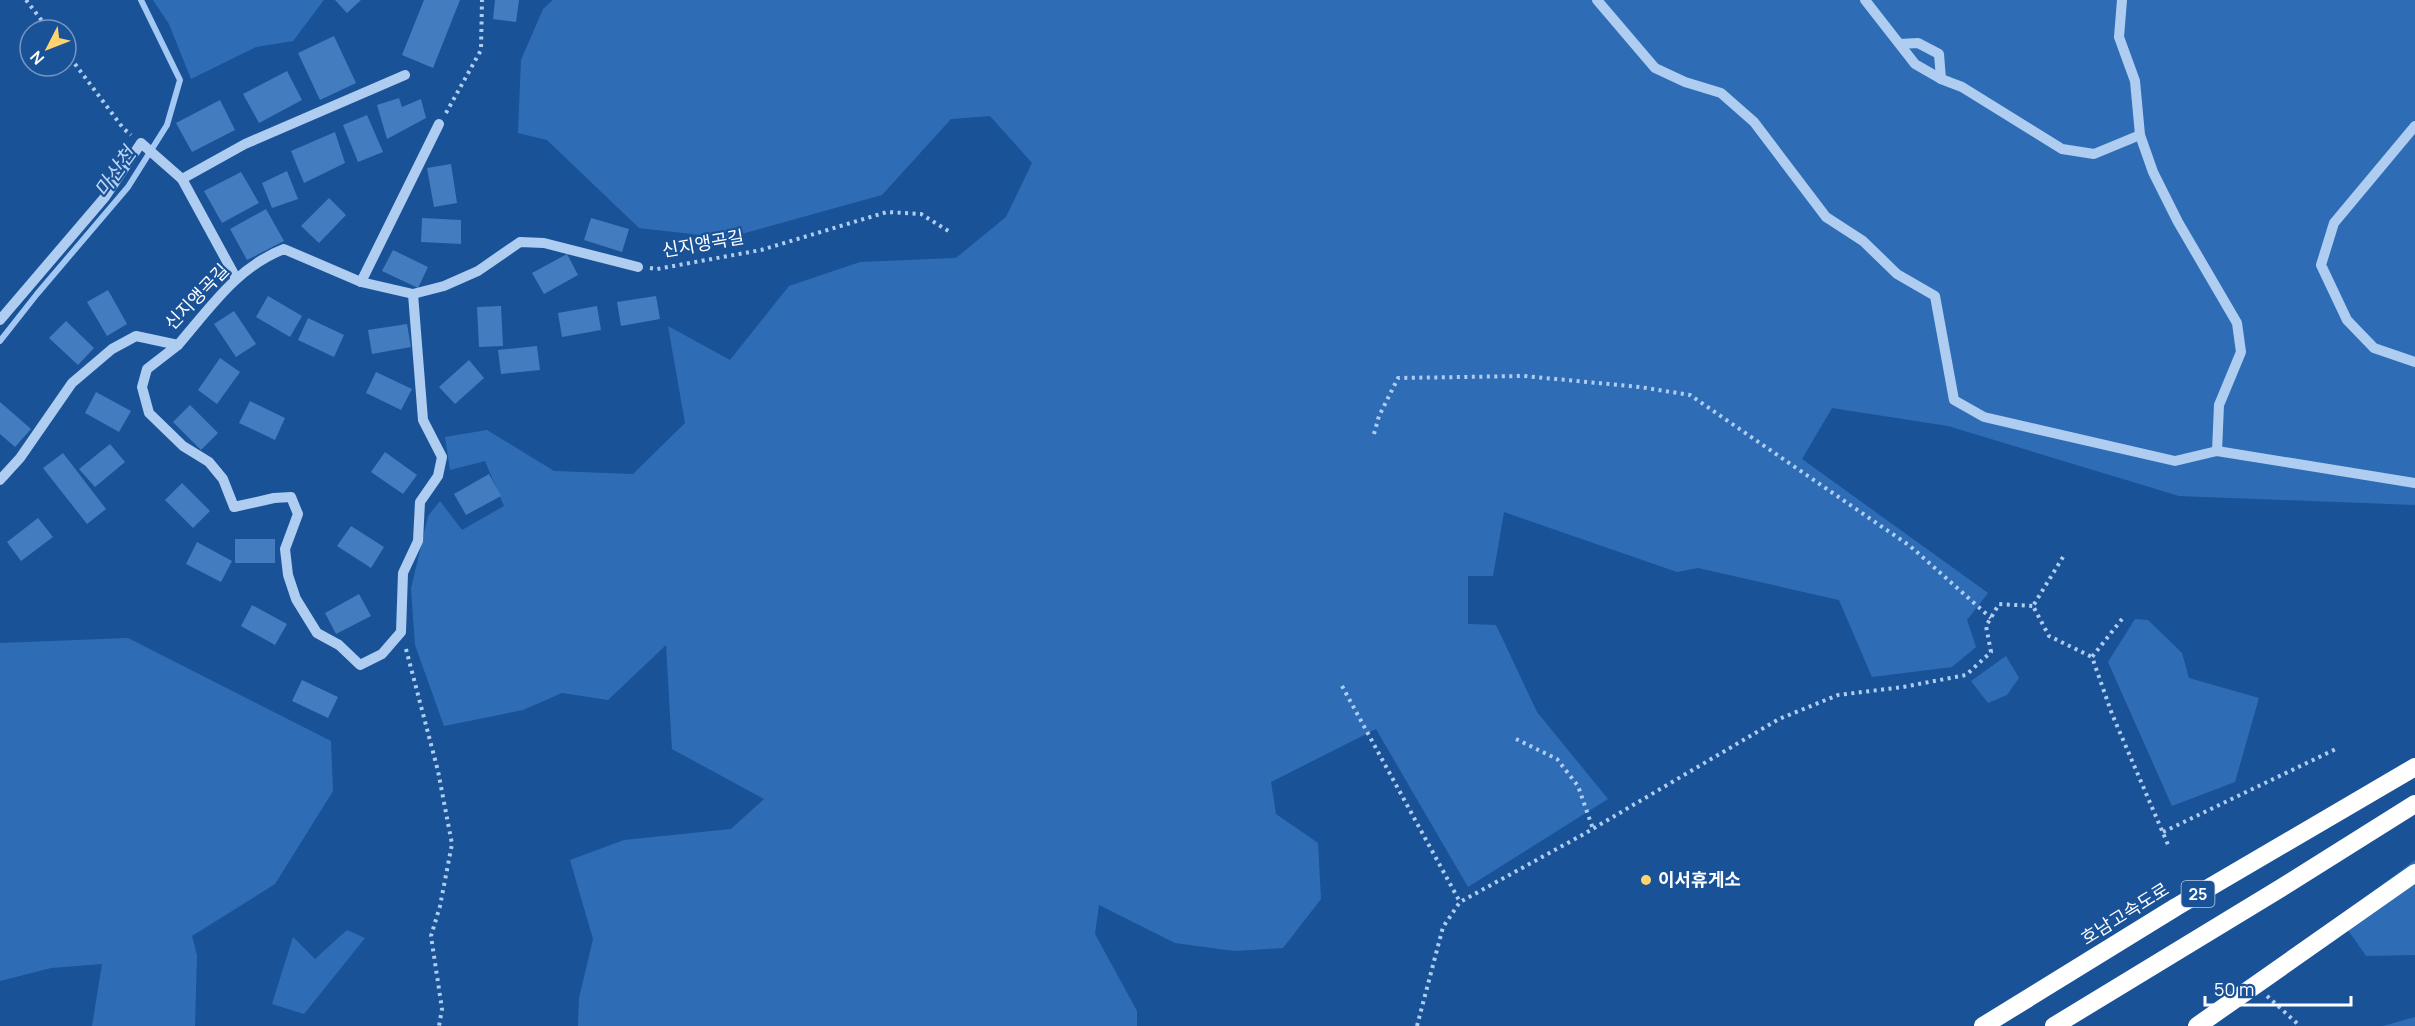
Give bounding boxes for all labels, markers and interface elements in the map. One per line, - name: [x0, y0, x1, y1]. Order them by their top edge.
- north arrow: [18, 18, 78, 78]
- text: N: [25, 46, 49, 70]
- water label: 마산천: [88, 139, 143, 202]
- street label: 신지앵곡길: [660, 224, 746, 262]
- street label: 신지앵곡길: [159, 258, 234, 334]
- place label: 이서휴게소: [1658, 867, 1741, 891]
- marker: 이서휴게소: [1639, 873, 1653, 887]
- street label: 호남고속도로: [2076, 877, 2173, 950]
- road number: 25: [2182, 881, 2214, 907]
- scale bar: [2205, 969, 2350, 1007]
- text: 50 m: [2214, 977, 2254, 1001]

